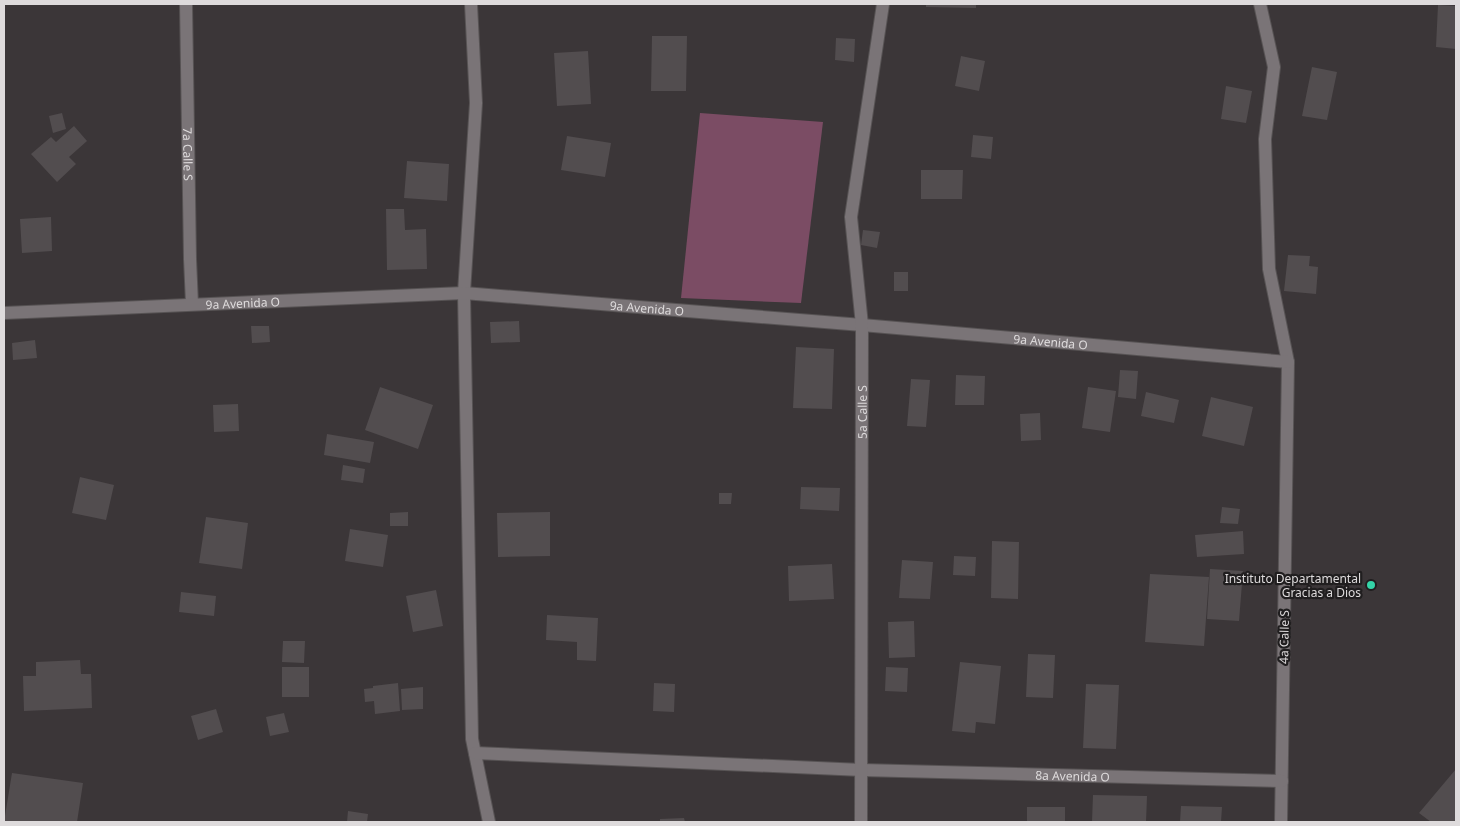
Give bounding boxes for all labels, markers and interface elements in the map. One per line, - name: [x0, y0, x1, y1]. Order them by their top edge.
- street label: 7a Calle S: [179, 127, 197, 181]
- street label: 9a Avenida O: [205, 293, 280, 313]
- street label: 9a Avenida O: [609, 296, 685, 319]
- street label: 9a Avenida O: [1013, 330, 1088, 353]
- street label: 5a Calle S: [853, 385, 870, 439]
- place label: Instituto Departamental Gracias a Dios: [1225, 570, 1361, 601]
- marker: Instituto Departamental Gracias a Dios: [1365, 579, 1377, 591]
- street label: 4a Calle S: [1275, 610, 1293, 664]
- street label: 8a Avenida O: [1035, 766, 1110, 785]

